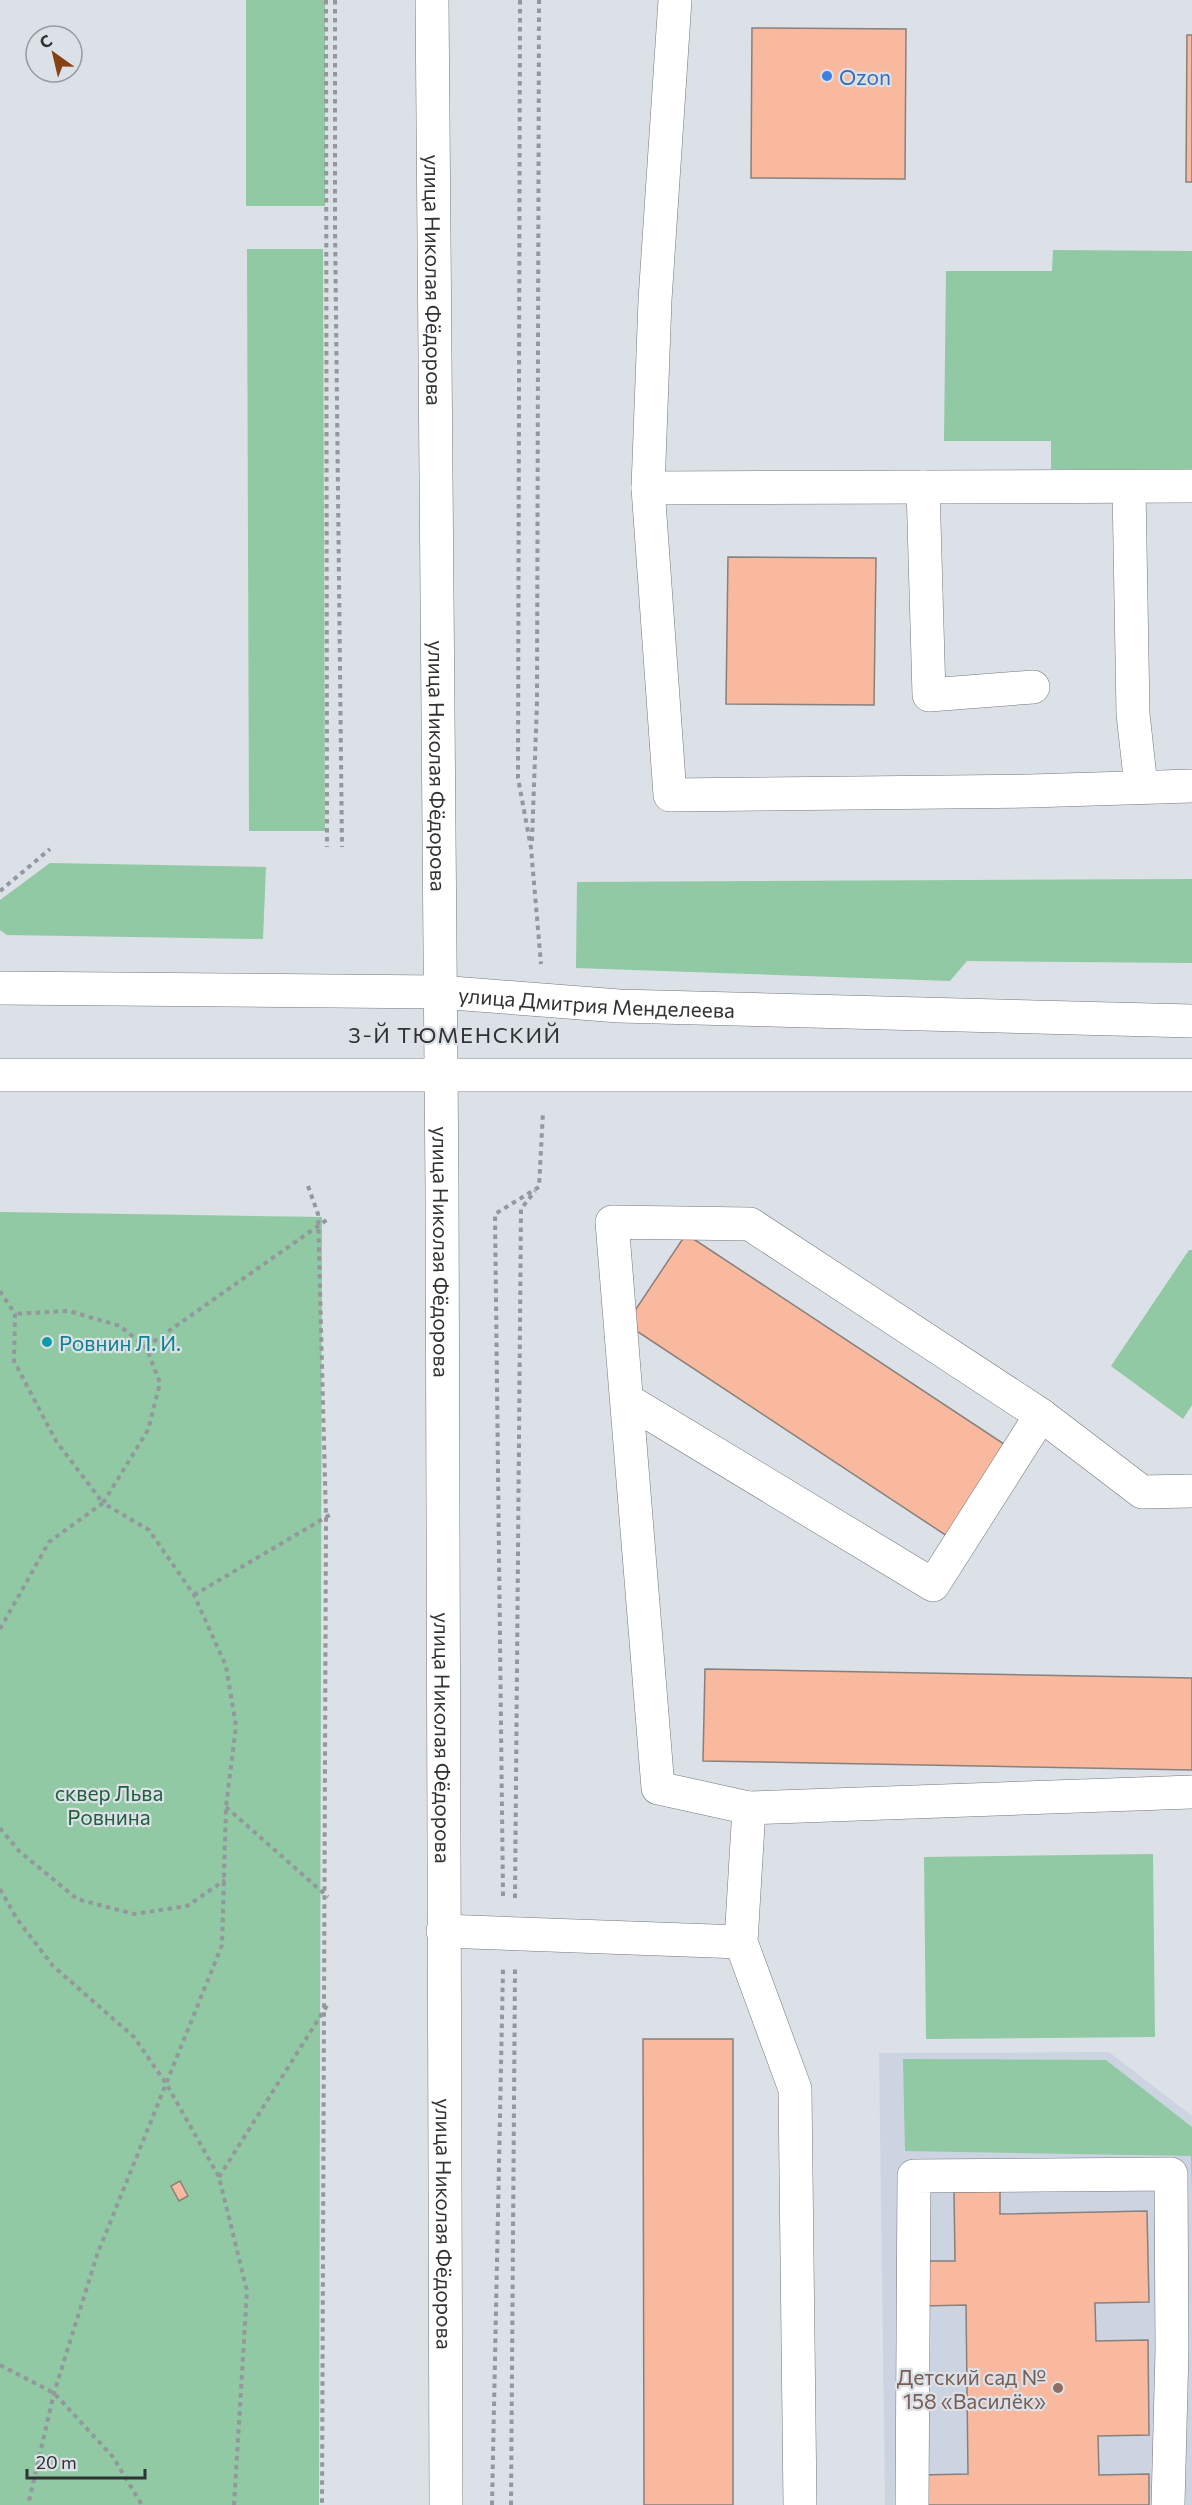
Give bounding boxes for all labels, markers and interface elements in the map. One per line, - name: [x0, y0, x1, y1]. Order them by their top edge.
- north arrow: [24, 24, 84, 84]
- text: С: [35, 30, 55, 52]
- place label: Ozon: [839, 64, 891, 89]
- marker: Ozon: [820, 69, 834, 83]
- street label: улица Николая Фёдорова: [421, 154, 448, 406]
- street label: улица Николая Фёдорова: [425, 640, 452, 892]
- street label: улица Дмитрия Менделеева: [457, 981, 735, 1022]
- district label: 3-Й ТЮМЕНСКИЙ: [348, 1021, 562, 1048]
- street label: улица Николая Фёдорова: [429, 1126, 455, 1378]
- place label: Ровнин Л. И.: [59, 1330, 181, 1355]
- marker: Ровнин Л. И.: [40, 1335, 54, 1349]
- street label: улица Николая Фёдорова: [431, 1612, 457, 1864]
- park label: сквер Льва Ровнина: [55, 1780, 163, 1829]
- street label: улица Николая Фёдорова: [432, 2098, 458, 2350]
- place label: Детский сад № 158 «Василёк»: [897, 2364, 1046, 2413]
- marker: Детский сад № 158 «Василёк»: [1051, 2381, 1065, 2395]
- scale bar: [27, 2442, 146, 2480]
- text: 20 m: [36, 2451, 77, 2473]

